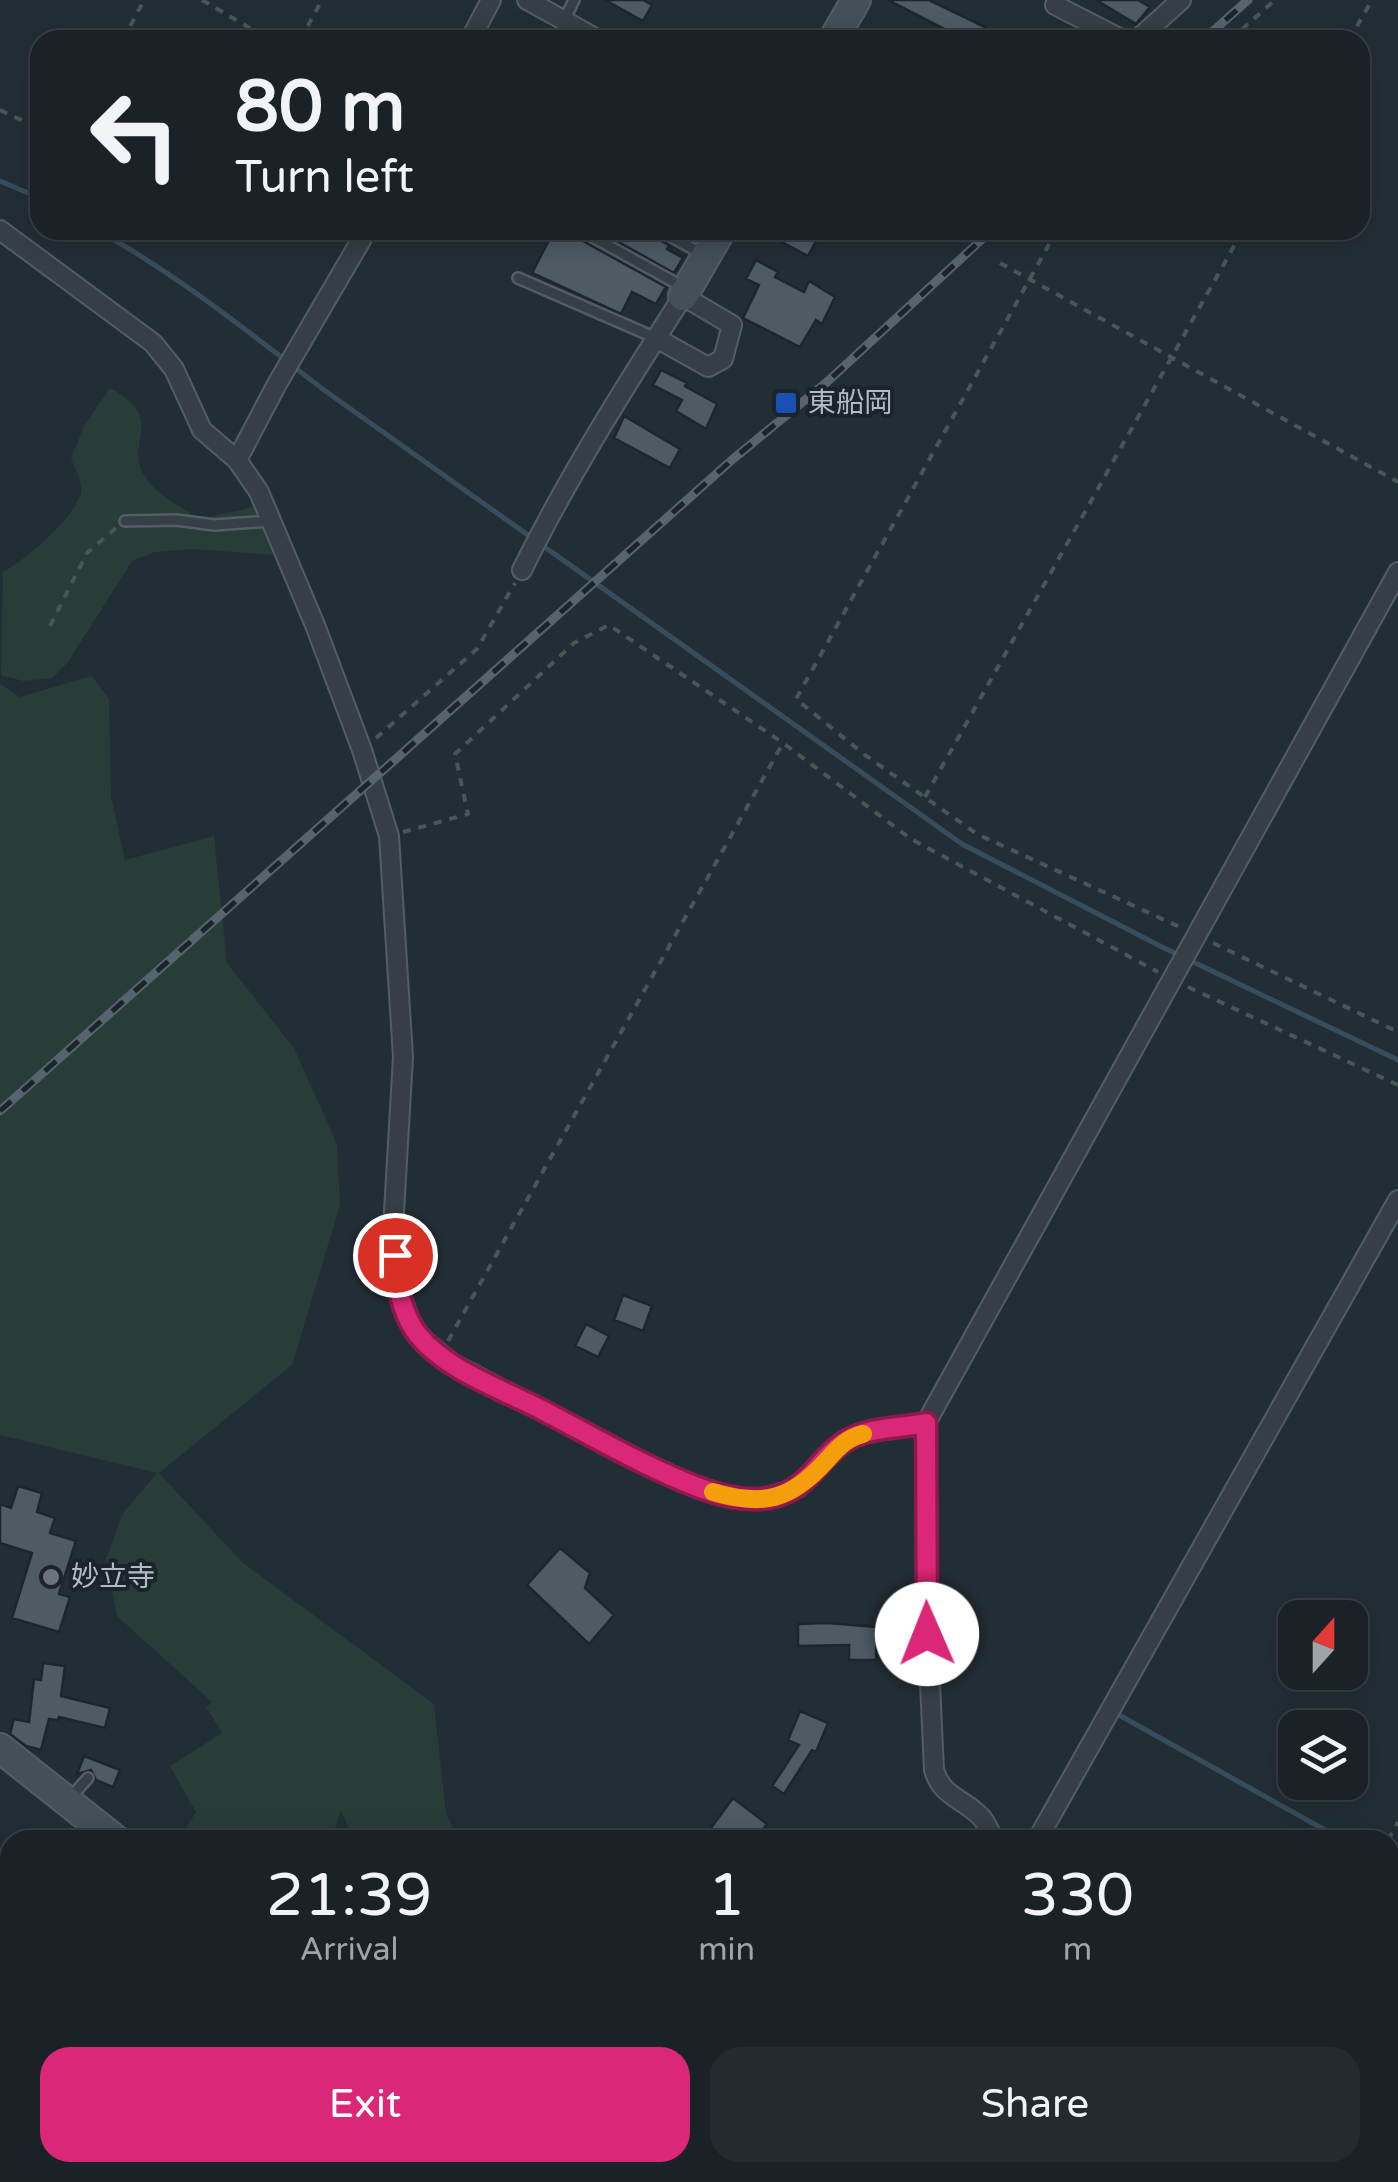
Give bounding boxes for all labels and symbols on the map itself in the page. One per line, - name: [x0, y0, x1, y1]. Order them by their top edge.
- place label: 東船岡: [808, 386, 892, 420]
- marker: 東船岡: [773, 390, 799, 416]
- pin: [353, 1213, 438, 1298]
- place label: 妙立寺: [71, 1560, 155, 1594]
- marker: 妙立寺: [40, 1566, 62, 1588]
- position arrow: [875, 1582, 979, 1686]
- north arrow: [1278, 1600, 1368, 1690]

